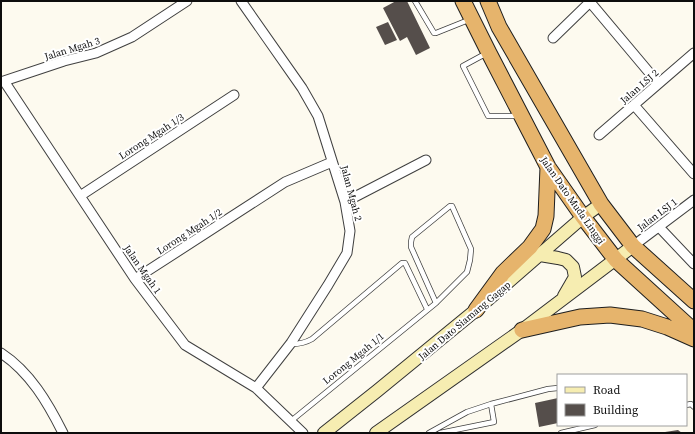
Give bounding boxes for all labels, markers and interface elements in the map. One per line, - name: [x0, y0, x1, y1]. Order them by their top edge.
- street label: Jalan Mgah 3: [42, 34, 101, 63]
- street label: Jalan LSJ 2: [617, 66, 661, 107]
- street label: Lorong Mgah 1/3: [116, 110, 186, 162]
- street label: Jalan Dato Muda Linggi: [537, 153, 608, 247]
- street label: Jalan Mgah 2: [338, 163, 365, 222]
- street label: Jalan LSJ 1: [634, 195, 680, 234]
- street label: Lorong Mgah 1/2: [154, 205, 224, 257]
- street label: Jalan Mgah 1: [120, 241, 164, 296]
- street label: Jalan Dato Siamang Gagap: [415, 278, 513, 363]
- street label: Lorong Mgah 1/1: [320, 330, 387, 387]
- legend: [557, 374, 687, 426]
- text: Road: [593, 382, 620, 398]
- text: Building: [593, 402, 638, 418]

